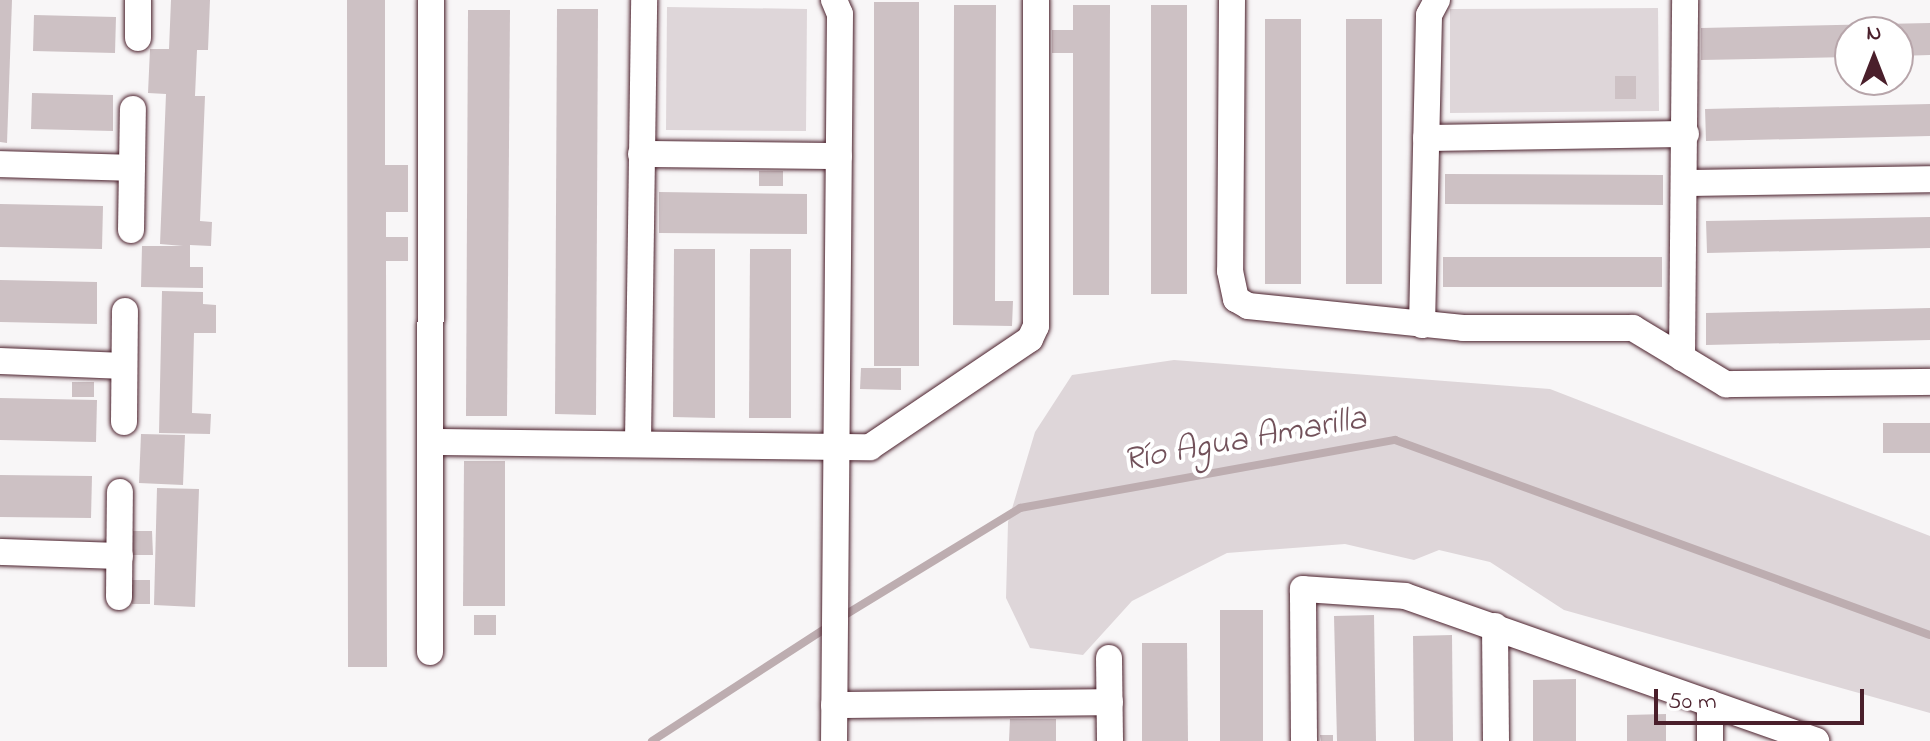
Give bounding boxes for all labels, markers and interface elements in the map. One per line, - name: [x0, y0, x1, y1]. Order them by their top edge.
- north arrow: [1834, 16, 1914, 96]
- text: N: [1867, 18, 1881, 50]
- water label: Río Agua Amarilla: [1120, 400, 1370, 482]
- scale bar: [1658, 673, 1868, 723]
- text: 50 m: [1668, 685, 1717, 720]

